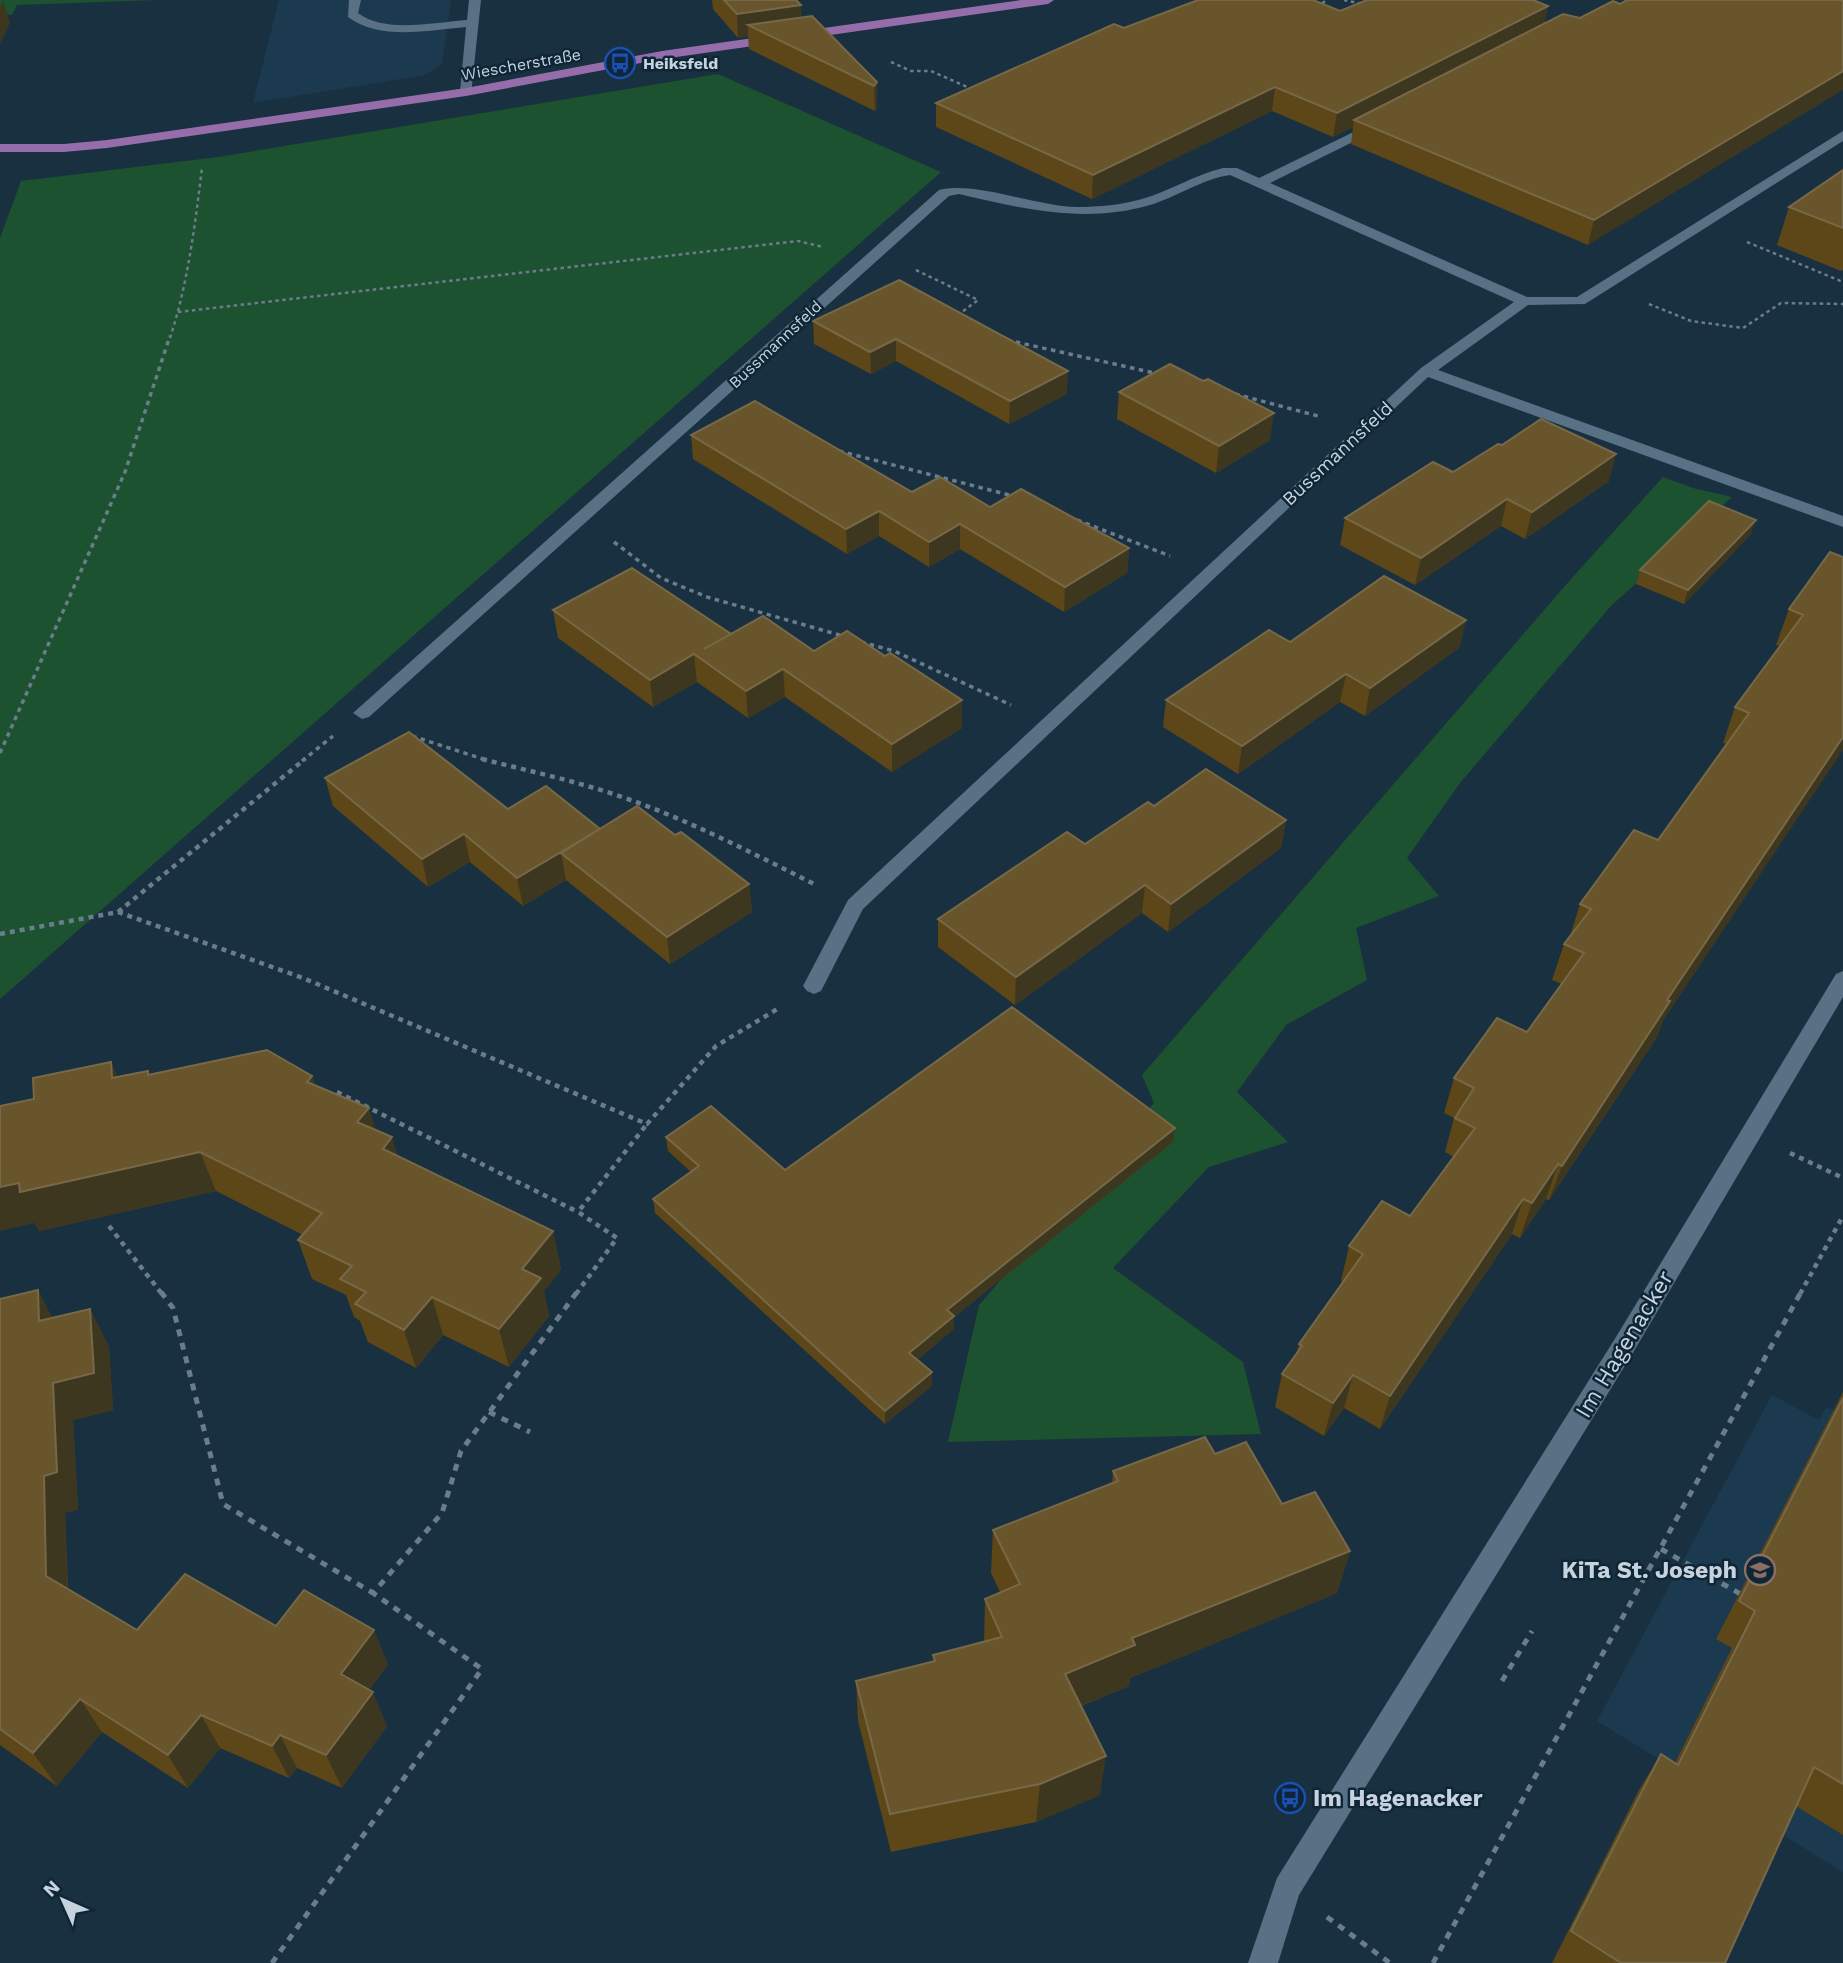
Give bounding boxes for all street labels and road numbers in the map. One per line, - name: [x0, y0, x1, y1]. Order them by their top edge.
- street label: Wiescherstraße: [460, 45, 582, 84]
- street label: Bussmannsfeld: [725, 297, 826, 392]
- street label: Bussmannsfeld: [1277, 396, 1397, 510]
- street label: Im Hagenacker: [1570, 1266, 1679, 1423]

